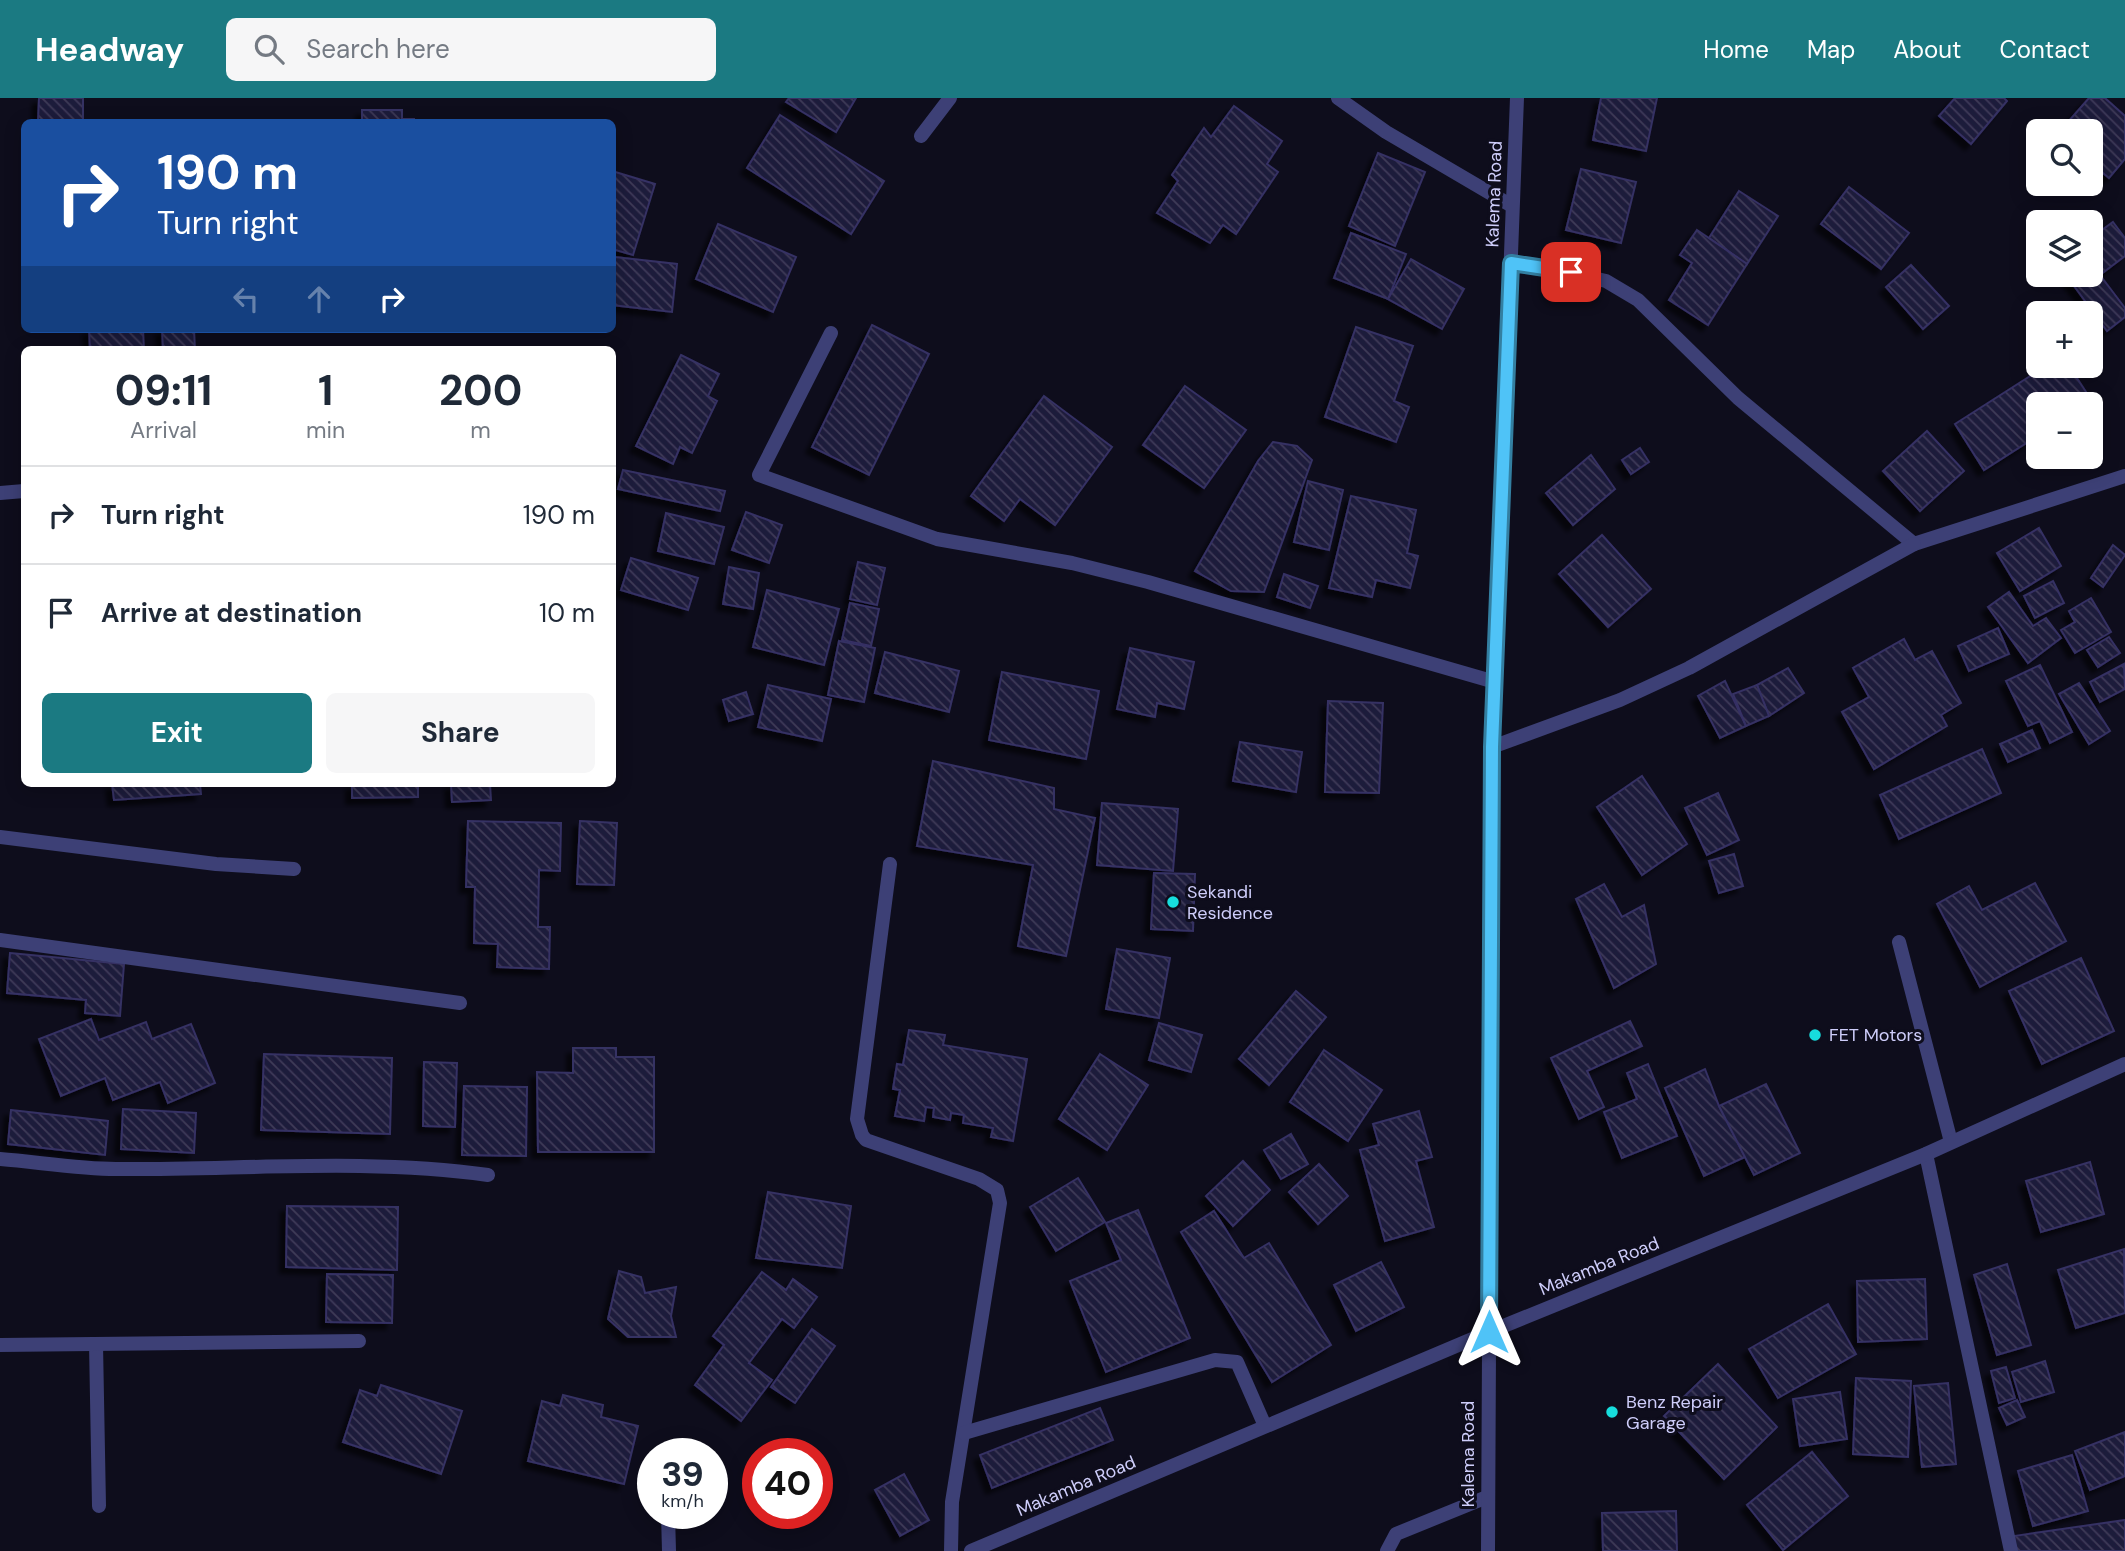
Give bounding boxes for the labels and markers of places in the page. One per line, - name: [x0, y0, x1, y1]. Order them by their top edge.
- pin: [1541, 242, 1601, 302]
- place label: Sekandi Residence: [1187, 880, 1273, 925]
- marker: Sekandi Residence: [1165, 894, 1181, 910]
- place label: FET Motors: [1829, 1023, 1922, 1047]
- marker: FET Motors: [1807, 1027, 1823, 1043]
- place label: Benz Repair Garage: [1626, 1390, 1723, 1435]
- marker: Benz Repair Garage: [1604, 1404, 1620, 1420]

